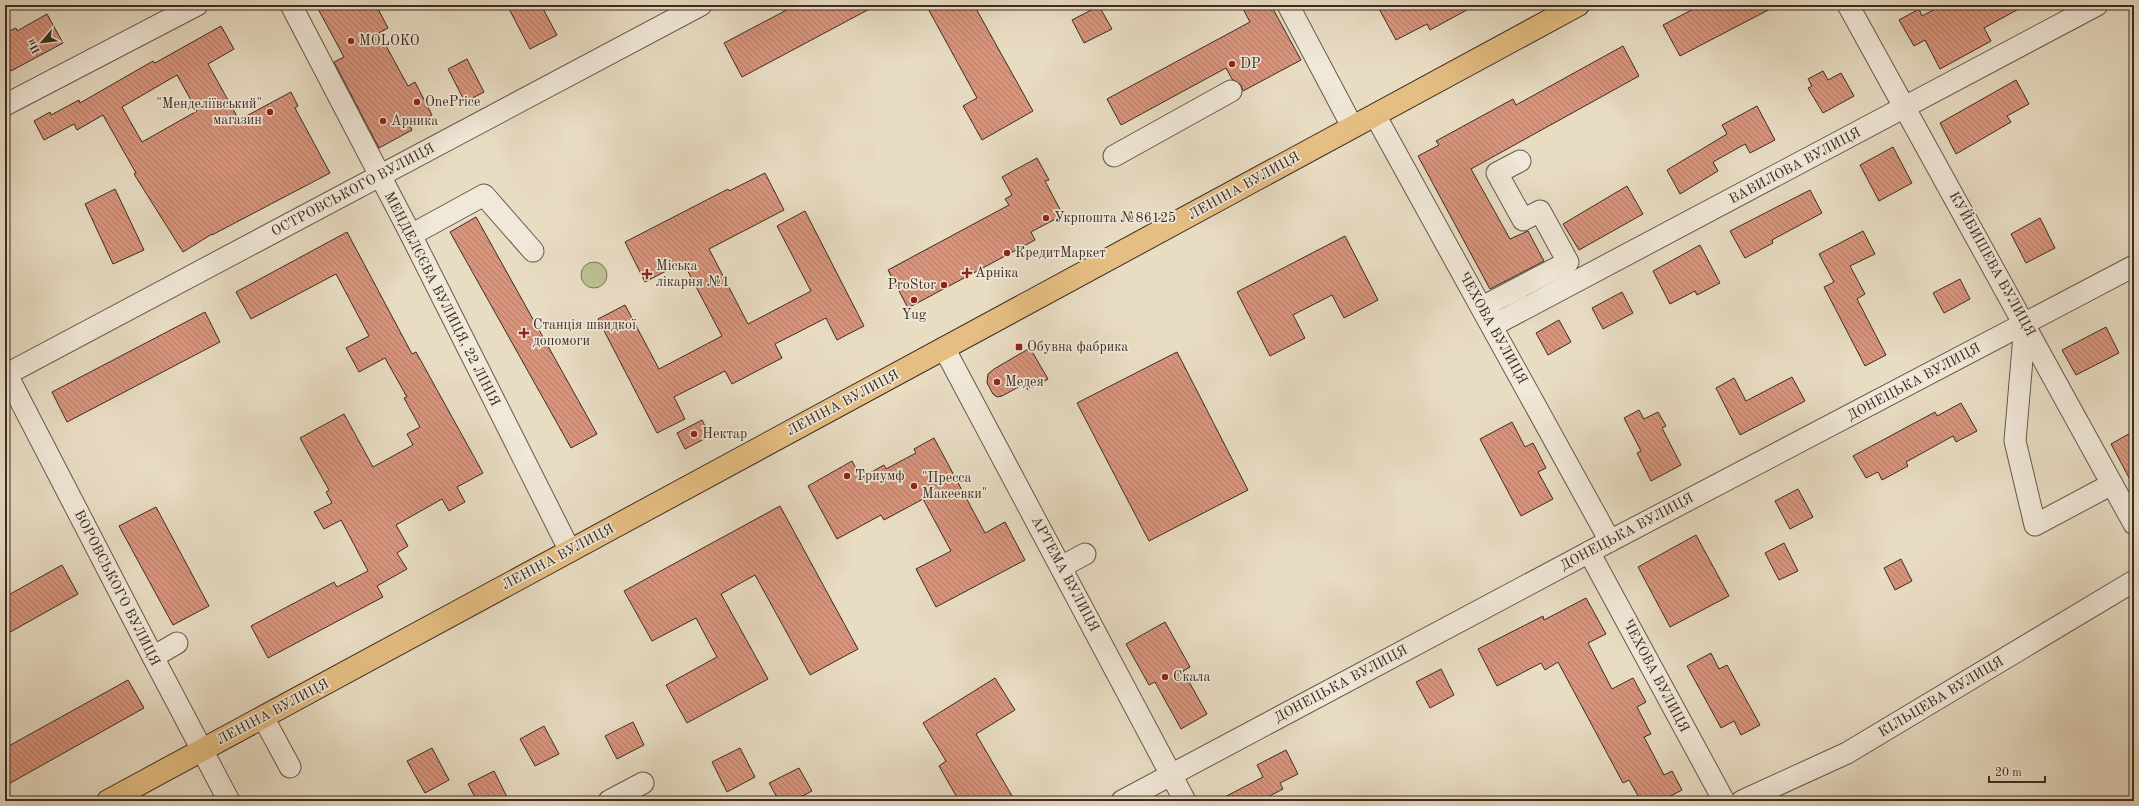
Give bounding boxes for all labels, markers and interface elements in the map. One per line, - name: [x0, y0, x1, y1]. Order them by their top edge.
- north arrow: [22, 22, 62, 62]
- place label: MOLOKO: [359, 34, 420, 48]
- marker: MOLOKO: [346, 36, 356, 46]
- text: Пн: [26, 37, 43, 55]
- place label: DP: [1240, 57, 1260, 71]
- marker: DP: [1227, 59, 1237, 69]
- place label: OnePrice: [425, 95, 480, 109]
- place label: "Менделіївський" магазин: [156, 97, 262, 127]
- marker: OnePrice: [412, 97, 422, 107]
- marker: "Менделіївський" магазин: [265, 107, 275, 117]
- place label: Арника: [391, 114, 438, 128]
- marker: Арника: [378, 116, 388, 126]
- street label: ВАВИЛОВА ВУЛИЦЯ: [1727, 125, 1863, 207]
- street label: ОСТРОВСЬКОГО ВУЛИЦЯ: [269, 141, 437, 239]
- street label: ЛЕНІНА ВУЛИЦЯ: [1186, 150, 1302, 222]
- street label: КУЙБИШЕВА ВУЛИЦЯ: [1946, 187, 2041, 339]
- street label: МЕНДЕЛЄЄВА ВУЛИЦЯ, 22 ЛІНІЯ: [382, 190, 502, 408]
- place label: Укрпошта №86125: [1054, 211, 1176, 225]
- marker: Укрпошта №86125: [1041, 213, 1051, 223]
- place label: КредитМаркет: [1015, 246, 1106, 260]
- marker: КредитМаркет: [1002, 248, 1012, 258]
- place label: Міська лікарня №1: [656, 259, 730, 289]
- place label: Арніка: [975, 266, 1018, 280]
- marker: Міська лікарня №1: [641, 268, 653, 280]
- marker: Арніка: [962, 268, 972, 278]
- street label: ЧЕХОВА ВУЛИЦЯ: [1456, 270, 1530, 386]
- place label: ProStor: [888, 278, 936, 292]
- marker: ProStor: [939, 280, 949, 290]
- marker: Yug: [909, 295, 919, 305]
- place label: Yug: [902, 308, 927, 322]
- place label: Станція швидкої допомоги: [533, 318, 636, 348]
- marker: Станція швидкої допомоги: [518, 327, 530, 339]
- place label: Обувна фабрика: [1027, 340, 1128, 355]
- street label: ДОНЕЦЬКА ВУЛИЦЯ: [1845, 341, 1983, 423]
- marker: Обувна фабрика: [1014, 342, 1024, 352]
- street label: ЛЕНІНА ВУЛИЦЯ: [785, 367, 901, 439]
- place label: Медея: [1005, 375, 1044, 389]
- marker: Медея: [992, 377, 1002, 387]
- place label: Нектар: [702, 427, 747, 441]
- marker: Нектар: [689, 429, 699, 439]
- place label: Триумф: [855, 469, 905, 484]
- marker: Триумф: [842, 471, 852, 481]
- place label: "Пресса Макеевки": [922, 471, 987, 501]
- marker: "Пресса Макеевки": [909, 481, 919, 491]
- street label: ДОНЕЦЬКА ВУЛИЦЯ: [1558, 491, 1696, 573]
- street label: ВОРОВСЬКОГО ВУЛИЦЯ: [72, 508, 162, 668]
- street label: АРТЕМА ВУЛИЦЯ: [1029, 514, 1101, 634]
- street label: ЛЕНІНА ВУЛИЦЯ: [500, 521, 616, 593]
- street label: ЧЕХОВА ВУЛИЦЯ: [1620, 617, 1692, 735]
- street label: ДОНЕЦЬКА ВУЛИЦЯ: [1272, 643, 1410, 725]
- street label: КІЛЬЦЕВА ВУЛИЦЯ: [1876, 654, 2006, 740]
- place label: Скала: [1173, 670, 1210, 684]
- marker: Скала: [1160, 672, 1170, 682]
- street label: ЛЕНІНА ВУЛИЦЯ: [215, 676, 331, 748]
- scale bar: [1989, 758, 2045, 784]
- text: 20 m: [1995, 767, 2022, 779]

